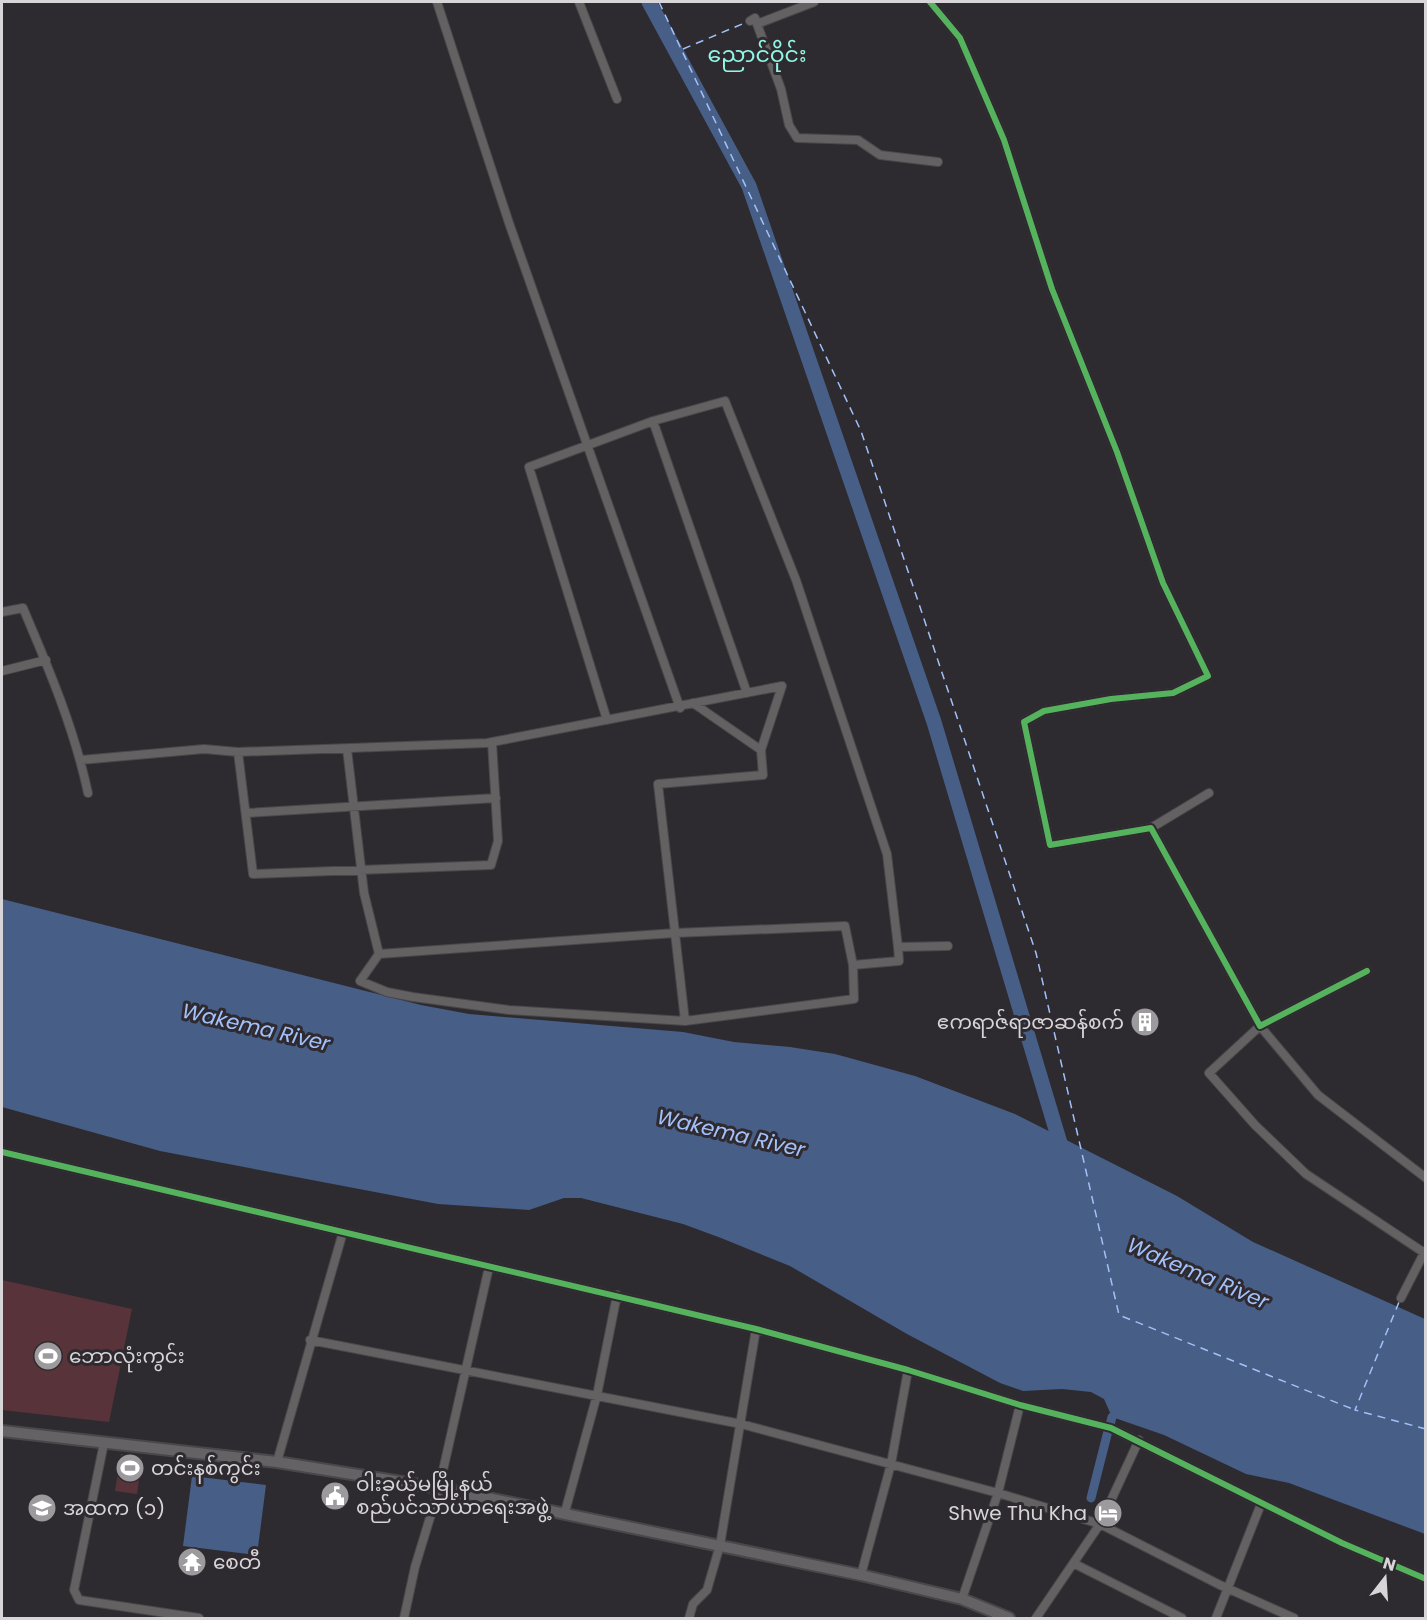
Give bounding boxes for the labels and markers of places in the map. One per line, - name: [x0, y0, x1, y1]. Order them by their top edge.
- building icon: ဧကရာဇ်ရာဇာဆန်စက်: [1129, 1006, 1161, 1038]
- place label: ဧကရာဇ်ရာဇာဆန်စက်: [937, 1008, 1124, 1038]
- sports icon: ဘောလုံးကွင်း: [32, 1340, 64, 1372]
- place label: ဘောလုံးကွင်း: [69, 1342, 185, 1373]
- sports icon: တင်းနစ်ကွင်း: [114, 1452, 146, 1484]
- place label: တင်းနစ်ကွင်း: [151, 1454, 261, 1484]
- place label: ဝါးခယ်မမြို့နယ် စည်ပင်သာယာရေးအဖွဲ့: [356, 1470, 552, 1523]
- public building icon: ဝါးခယ်မမြို့နယ် စည်ပင်သာယာရေးအဖွဲ့: [319, 1480, 351, 1512]
- school or university icon: အထက (၁): [26, 1492, 58, 1524]
- place label: အထက (၁): [63, 1494, 165, 1522]
- hotel icon: Shwe Thu Kha: [1092, 1497, 1124, 1529]
- place label: Shwe Thu Kha: [948, 1499, 1087, 1527]
- temple icon: စေတီ: [176, 1546, 208, 1578]
- place label: စေတီ: [213, 1548, 261, 1576]

